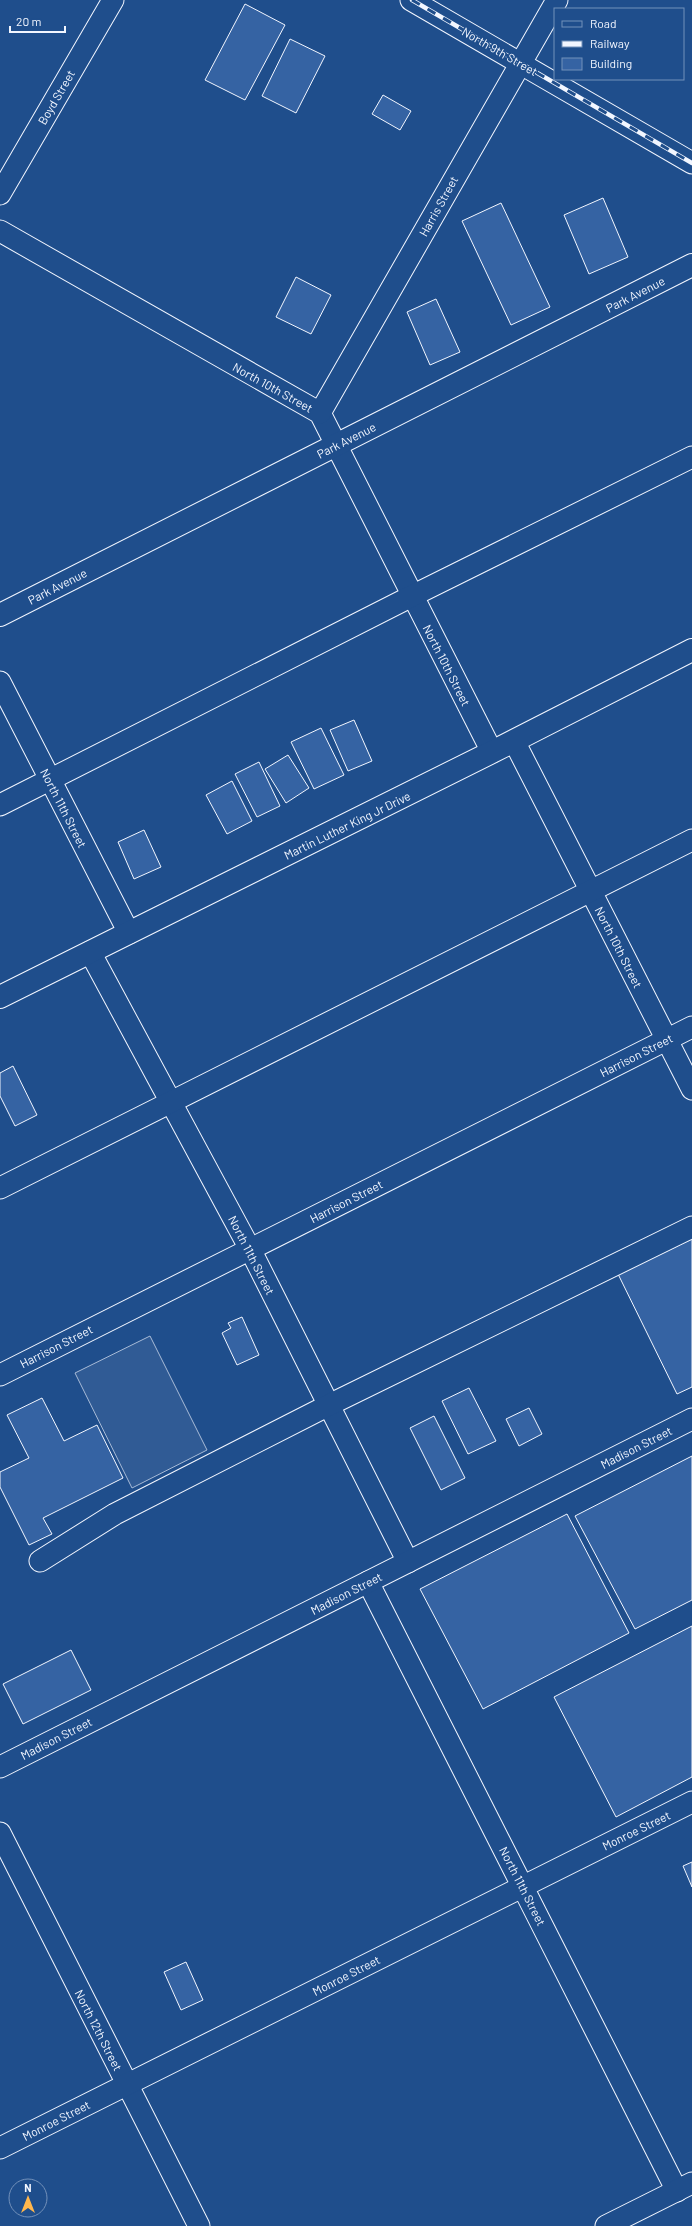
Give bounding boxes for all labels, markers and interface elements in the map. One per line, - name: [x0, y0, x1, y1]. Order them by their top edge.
- scale bar: [10, 8, 65, 34]
- legend: [554, 8, 684, 80]
- text: 20 m: [16, 14, 42, 28]
- text: Road: [590, 16, 617, 30]
- street label: North 9th Street: [460, 24, 540, 78]
- text: Railway: [590, 36, 630, 50]
- text: Building: [590, 56, 632, 70]
- street label: Boyd Street: [35, 67, 77, 127]
- street label: Harris Street: [416, 173, 460, 239]
- street label: Park Avenue: [603, 273, 667, 315]
- street label: North 10th Street: [231, 359, 315, 415]
- street label: Park Avenue: [314, 419, 378, 461]
- street label: Park Avenue: [25, 565, 89, 607]
- street label: North 10th Street: [420, 622, 474, 708]
- street label: North 11th Street: [38, 766, 90, 850]
- street label: Martin Luther King Jr Drive: [282, 788, 412, 862]
- street label: North 10th Street: [592, 904, 646, 990]
- street label: Harrison Street: [597, 1031, 675, 1079]
- street label: Harrison Street: [307, 1177, 385, 1225]
- street label: North 11th Street: [226, 1213, 278, 1297]
- street label: Harrison Street: [17, 1322, 95, 1370]
- street label: Madison Street: [598, 1423, 674, 1471]
- street label: Madison Street: [308, 1569, 384, 1617]
- street label: Madison Street: [18, 1714, 94, 1762]
- street label: Monroe Street: [600, 1807, 672, 1853]
- street label: North 11th Street: [497, 1844, 549, 1928]
- street label: Monroe Street: [310, 1952, 382, 1998]
- street label: North 12th Street: [73, 1987, 125, 2073]
- street label: Monroe Street: [20, 2097, 92, 2143]
- north arrow: [8, 2178, 48, 2218]
- text: N: [24, 2181, 32, 2194]

